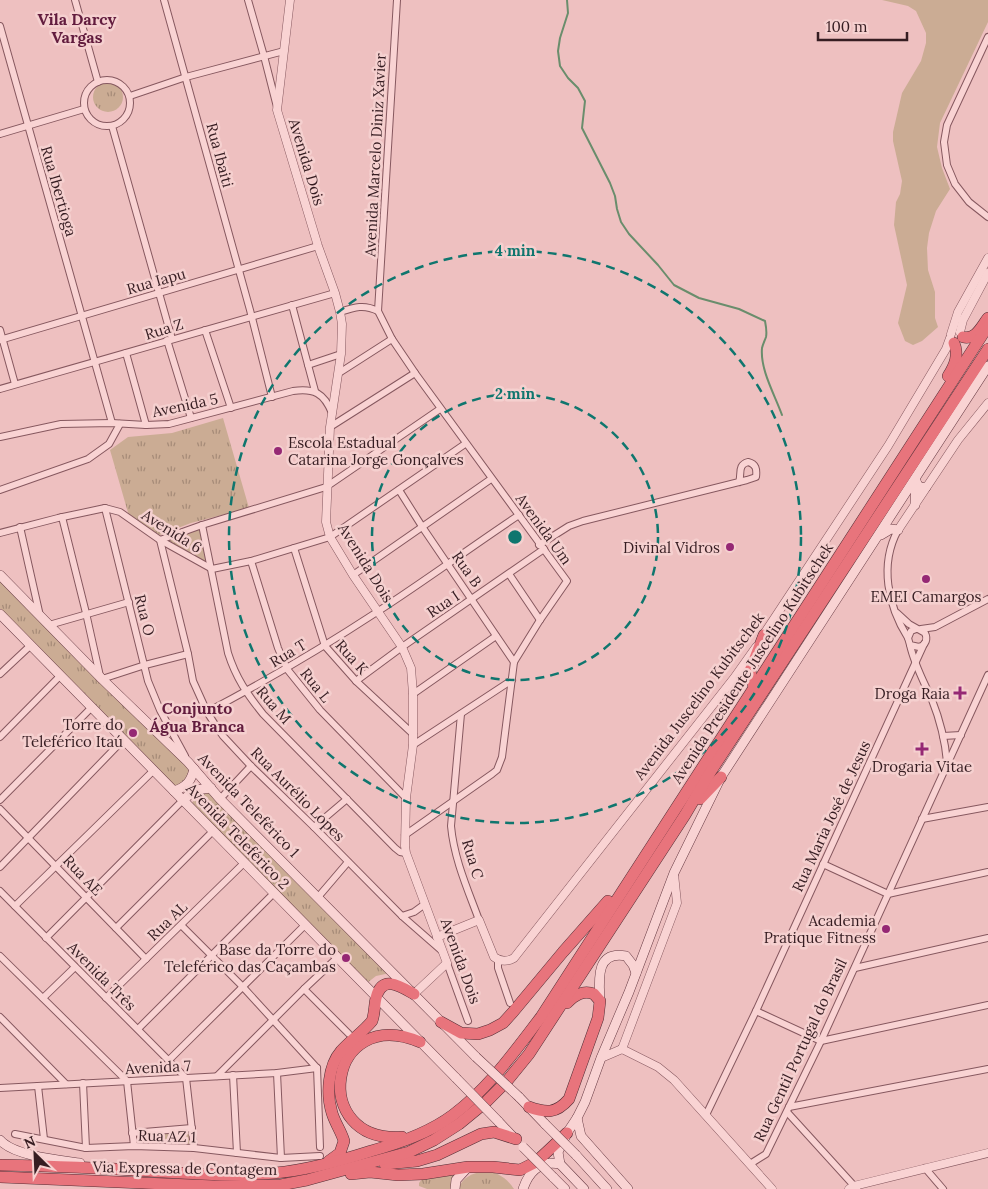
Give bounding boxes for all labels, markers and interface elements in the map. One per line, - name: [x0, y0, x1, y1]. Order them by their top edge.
- district label: Vila Darcy Vargas: [38, 9, 117, 47]
- scale bar: [818, 10, 907, 42]
- text: 100 m: [826, 17, 867, 36]
- street label: Avenida Marcelo Diniz Xavier: [360, 52, 390, 258]
- street label: Avenida Dois: [284, 115, 329, 208]
- street label: Rua Ibaiti: [202, 121, 238, 189]
- street label: Rua Ibertioga: [37, 143, 81, 239]
- text: 4 min: [495, 241, 536, 260]
- street label: Rua Iapu: [124, 264, 188, 298]
- street label: Rua Z: [142, 314, 186, 344]
- text: 2 min: [495, 384, 536, 403]
- street label: Avenida 5: [149, 389, 220, 421]
- place label: Escola Estadual Catarina Jorge Gonçalves: [288, 433, 464, 469]
- marker: Escola Estadual Catarina Jorge Gonçalves: [272, 445, 284, 457]
- street label: Avenida Um: [511, 489, 576, 568]
- street label: Avenida 6: [138, 505, 206, 557]
- street label: Avenida Dois: [334, 519, 398, 606]
- centre of rings: [506, 528, 524, 546]
- place label: Divinal Vidros: [623, 538, 720, 557]
- street label: Avenida Presidente Juscelino Kubitschek: [666, 539, 837, 788]
- marker: Divinal Vidros: [724, 541, 736, 553]
- street label: Rua B: [448, 547, 486, 591]
- marker: EMEI Camargos: [920, 573, 932, 585]
- street label: Rua I: [423, 586, 463, 622]
- place label: EMEI Camargos: [870, 587, 982, 606]
- street label: Rua O: [131, 592, 159, 638]
- street label: Avenida Juscelino Kubitschek: [629, 609, 768, 784]
- street label: Rua T: [266, 634, 310, 671]
- street label: Rua K: [331, 636, 373, 679]
- street label: Rua L: [296, 664, 336, 706]
- street label: Rua M: [252, 682, 296, 728]
- place label: Droga Raia: [875, 684, 950, 703]
- marker: Droga Raia: [954, 687, 966, 699]
- district label: Conjunto Água Branca: [149, 698, 245, 736]
- place label: Torre do Teleférico Itaú: [22, 715, 123, 751]
- marker: Torre do Teleférico Itaú: [127, 727, 139, 739]
- street label: Rua Maria José de Jesus: [788, 737, 874, 895]
- street label: Rua Aurélio Lopes: [247, 743, 349, 845]
- marker: Drogaria Vitae: [916, 743, 928, 755]
- street label: Avenida Teleférico 1: [194, 748, 304, 861]
- place label: Drogaria Vitae: [872, 757, 972, 776]
- street label: Avenida Teleférico 2: [182, 778, 294, 893]
- street label: Rua C: [458, 837, 488, 882]
- street label: Rua AE: [59, 851, 107, 899]
- street label: Rua AL: [143, 897, 191, 945]
- place label: Academia Pratique Fitness: [764, 911, 876, 947]
- street label: Avenida Dois: [436, 915, 485, 1006]
- marker: Academia Pratique Fitness: [880, 923, 892, 935]
- street label: Avenida Três: [63, 937, 140, 1014]
- place label: Base da Torre do Teleférico das Caçambas: [164, 940, 336, 976]
- marker: Base da Torre do Teleférico das Caçambas: [340, 952, 352, 964]
- street label: Rua Gentil Portugal do Brasil: [749, 955, 851, 1145]
- street label: Avenida 7: [124, 1056, 191, 1078]
- street label: Rua AZ 1: [138, 1125, 196, 1147]
- north arrow: [10, 1129, 60, 1179]
- text: N: [21, 1132, 38, 1153]
- street label: Via Expressa de Contagem: [92, 1157, 277, 1179]

